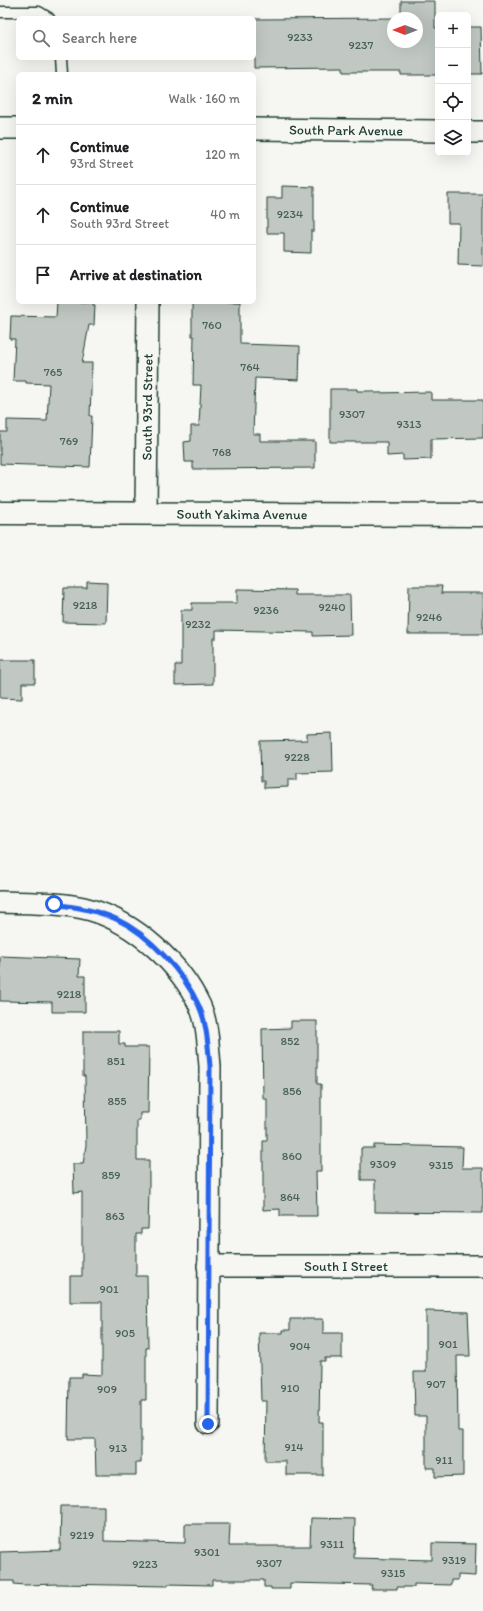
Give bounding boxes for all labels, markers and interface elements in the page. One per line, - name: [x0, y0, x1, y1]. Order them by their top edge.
- north arrow: [387, 12, 423, 48]
- map controls: [435, 12, 471, 156]
- button: +: [435, 12, 471, 48]
- search box: [16, 16, 256, 60]
- icon: search: [30, 27, 52, 49]
- text: Search here: [62, 29, 137, 47]
- house number: 9233: [287, 30, 313, 44]
- house number: 9237: [348, 38, 374, 52]
- button: −: [435, 48, 471, 84]
- button: locate: [435, 84, 471, 120]
- text: 2 min: [32, 88, 72, 108]
- text: Walk · 160 m: [169, 91, 240, 106]
- button: layers: [435, 120, 471, 156]
- street label: South Park Avenue: [289, 121, 403, 140]
- text: Continue: [70, 138, 129, 156]
- icon: ahead: [32, 144, 54, 166]
- text: 120 m: [205, 147, 240, 162]
- text: 93rd Street: [70, 156, 134, 171]
- text: Continue: [70, 198, 129, 216]
- icon: ahead: [32, 204, 54, 226]
- text: 40 m: [210, 207, 240, 222]
- house number: 9234: [277, 207, 303, 221]
- text: South 93rd Street: [70, 216, 169, 231]
- icon: arrive: [32, 264, 54, 286]
- text: Arrive at destination: [70, 266, 202, 284]
- house number: 760: [202, 318, 222, 332]
- street label: South 93rd Street: [138, 353, 157, 461]
- house number: 764: [240, 360, 260, 374]
- house number: 765: [44, 365, 62, 379]
- house number: 9307: [339, 407, 365, 421]
- house number: 9313: [397, 417, 422, 431]
- house number: 769: [60, 434, 78, 448]
- house number: 768: [213, 445, 232, 459]
- street label: South Yakima Avenue: [177, 506, 308, 523]
- house number: 9218: [73, 598, 98, 612]
- house number: 9240: [318, 600, 346, 614]
- house number: 9236: [253, 603, 279, 617]
- house number: 9246: [416, 610, 442, 624]
- house number: 9232: [185, 617, 211, 631]
- house number: 9228: [284, 750, 310, 764]
- route start: [45, 895, 63, 913]
- house number: 9218: [57, 987, 82, 1001]
- house number: 852: [280, 1034, 300, 1048]
- house number: 851: [107, 1054, 126, 1068]
- house number: 856: [282, 1084, 302, 1098]
- house number: 855: [107, 1094, 127, 1108]
- house number: 860: [282, 1149, 302, 1163]
- house number: 9309: [370, 1157, 396, 1171]
- house number: 9315: [429, 1158, 453, 1172]
- house number: 859: [101, 1168, 121, 1182]
- house number: 864: [280, 1190, 300, 1204]
- house number: 863: [105, 1209, 125, 1223]
- street label: South I Street: [304, 1258, 388, 1275]
- house number: 901: [99, 1282, 119, 1296]
- house number: 905: [115, 1326, 135, 1340]
- house number: 901: [438, 1337, 458, 1351]
- house number: 904: [290, 1339, 310, 1353]
- house number: 907: [426, 1377, 446, 1391]
- house number: 910: [280, 1381, 300, 1395]
- house number: 909: [97, 1382, 117, 1396]
- route end: [199, 1415, 217, 1433]
- house number: 914: [284, 1440, 304, 1454]
- house number: 913: [109, 1441, 128, 1455]
- house number: 911: [435, 1453, 453, 1467]
- house number: 9219: [70, 1528, 94, 1542]
- house number: 9311: [320, 1537, 344, 1551]
- house number: 9301: [194, 1545, 220, 1559]
- house number: 9319: [442, 1553, 466, 1567]
- house number: 9307: [256, 1556, 282, 1570]
- house number: 9223: [132, 1557, 158, 1571]
- house number: 9315: [381, 1566, 405, 1580]

